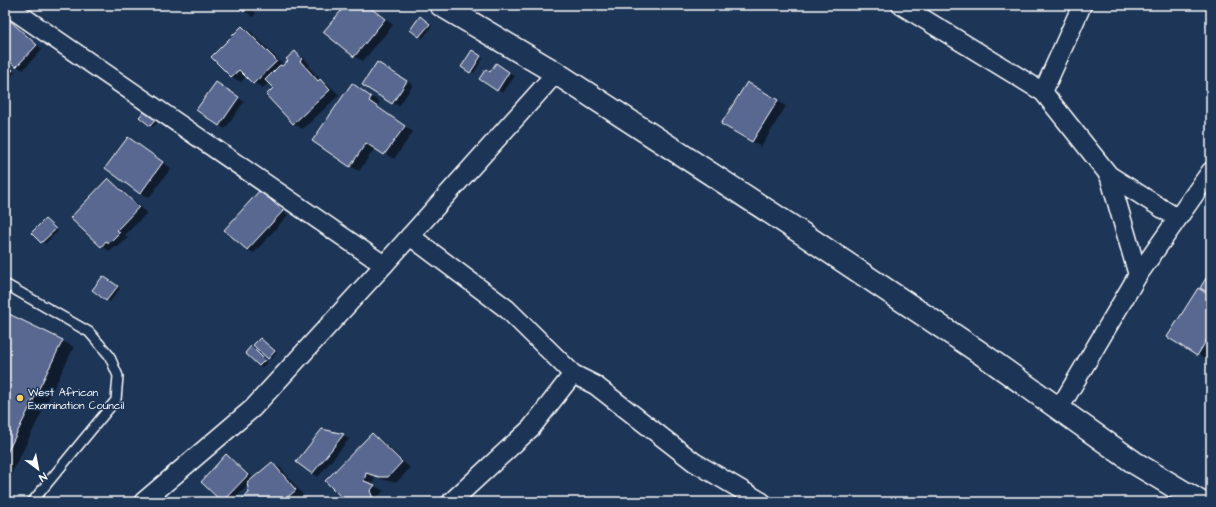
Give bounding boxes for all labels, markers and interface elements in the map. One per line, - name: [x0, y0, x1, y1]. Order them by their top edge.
- place label: West African Examination Council: [28, 385, 124, 413]
- marker: West African Examination Council: [15, 393, 25, 403]
- north arrow: [18, 449, 58, 489]
- text: N: [36, 469, 50, 485]

